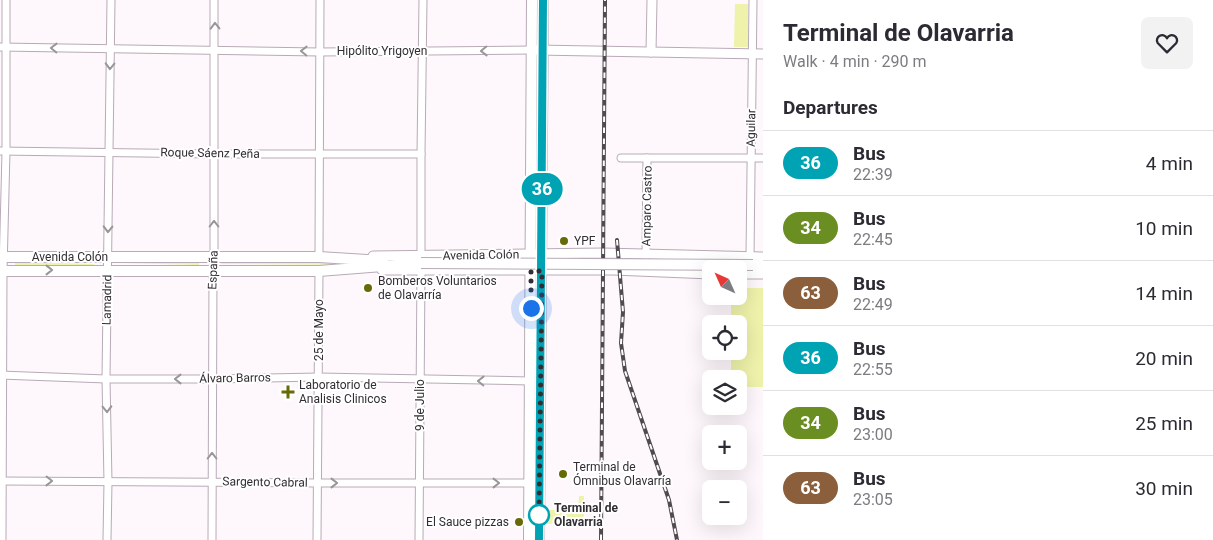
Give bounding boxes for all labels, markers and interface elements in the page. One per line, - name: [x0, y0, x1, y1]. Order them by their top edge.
- button: heart: [1141, 17, 1193, 69]
- text: Terminal de Olavarria: [783, 19, 1014, 47]
- one-way arrow: [210, 22, 220, 30]
- one-way arrow: [50, 43, 58, 53]
- street label: Hipólito Yrigoyen: [337, 44, 427, 58]
- one-way arrow: [300, 46, 308, 56]
- one-way arrow: [480, 46, 488, 56]
- text: Walk · 4 min · 290 m: [783, 52, 927, 71]
- one-way arrow: [105, 62, 115, 70]
- text: Departures: [783, 96, 878, 119]
- street label: Aguilar: [744, 109, 758, 147]
- text: Bus: [853, 142, 886, 165]
- street label: Roque Sáenz Peña: [160, 145, 260, 161]
- text: 36: [800, 152, 821, 173]
- text: 4 min: [1146, 152, 1193, 175]
- street label: Amparo Castro: [639, 165, 655, 246]
- text: 22:39: [853, 165, 893, 184]
- line badge: 36: [520, 173, 564, 205]
- text: 36: [532, 178, 552, 199]
- text: Bus: [853, 207, 886, 230]
- text: 34: [800, 217, 821, 238]
- text: 10 min: [1135, 217, 1193, 240]
- one-way arrow: [209, 220, 219, 228]
- one-way arrow: [103, 225, 113, 233]
- text: 22:45: [853, 230, 893, 249]
- place label: YPF: [574, 234, 596, 248]
- marker: YPF: [558, 235, 570, 247]
- street label: Avenida Colón: [443, 247, 519, 263]
- street label: Avenida Colón: [32, 250, 108, 264]
- street label: España: [205, 250, 221, 290]
- north arrow: [702, 260, 748, 305]
- map controls: [702, 260, 747, 525]
- one-way arrow: [45, 265, 53, 275]
- text: Bus: [853, 272, 886, 295]
- place label: Bomberos Voluntarios de Olavarría: [378, 274, 497, 302]
- street label: Lamadrid: [100, 275, 114, 325]
- marker: Bomberos Voluntarios de Olavarría: [362, 282, 374, 294]
- text: 63: [800, 282, 821, 303]
- text: 14 min: [1135, 282, 1193, 305]
- text: 22:49: [853, 295, 893, 314]
- your location: [519, 296, 544, 321]
- street label: 25 de Mayo: [312, 299, 326, 361]
- button: locate: [702, 315, 747, 360]
- text: Bus: [853, 337, 886, 360]
- text: 36: [800, 347, 821, 368]
- text: 20 min: [1135, 347, 1193, 370]
- text: 22:55: [853, 360, 893, 379]
- street label: Álvaro Barros: [199, 369, 271, 386]
- button: layers: [702, 370, 747, 415]
- one-way arrow: [174, 374, 182, 384]
- one-way arrow: [477, 376, 484, 386]
- place label: Laboratorio de Analisis Clinicos: [299, 378, 387, 406]
- street label: 9 de Julio: [413, 379, 427, 431]
- marker: Laboratorio de Analisis Clinicos: [281, 385, 295, 399]
- text: Bus: [853, 402, 886, 425]
- one-way arrow: [102, 405, 112, 413]
- text: 34: [800, 412, 821, 433]
- text: 25 min: [1135, 412, 1193, 435]
- button: +: [702, 425, 747, 470]
- text: 23:00: [853, 425, 893, 444]
- one-way arrow: [207, 452, 217, 460]
- place label: Terminal de Ómnibus Olavarría: [573, 460, 671, 488]
- text: Bus: [853, 467, 886, 490]
- marker: Terminal de Ómnibus Olavarría: [557, 468, 569, 480]
- street label: Sargento Cabral: [222, 474, 308, 490]
- one-way arrow: [45, 476, 53, 486]
- text: 63: [800, 477, 821, 498]
- text: 30 min: [1135, 477, 1193, 500]
- one-way arrow: [330, 478, 338, 488]
- one-way arrow: [492, 478, 500, 488]
- button: −: [702, 480, 747, 525]
- text: 23:05: [853, 490, 893, 509]
- place label: Terminal de Olavarria: [554, 501, 618, 529]
- marker: Terminal de Olavarria: [528, 504, 550, 526]
- place label: El Sauce pizzas: [426, 515, 509, 529]
- marker: El Sauce pizzas: [513, 516, 525, 528]

